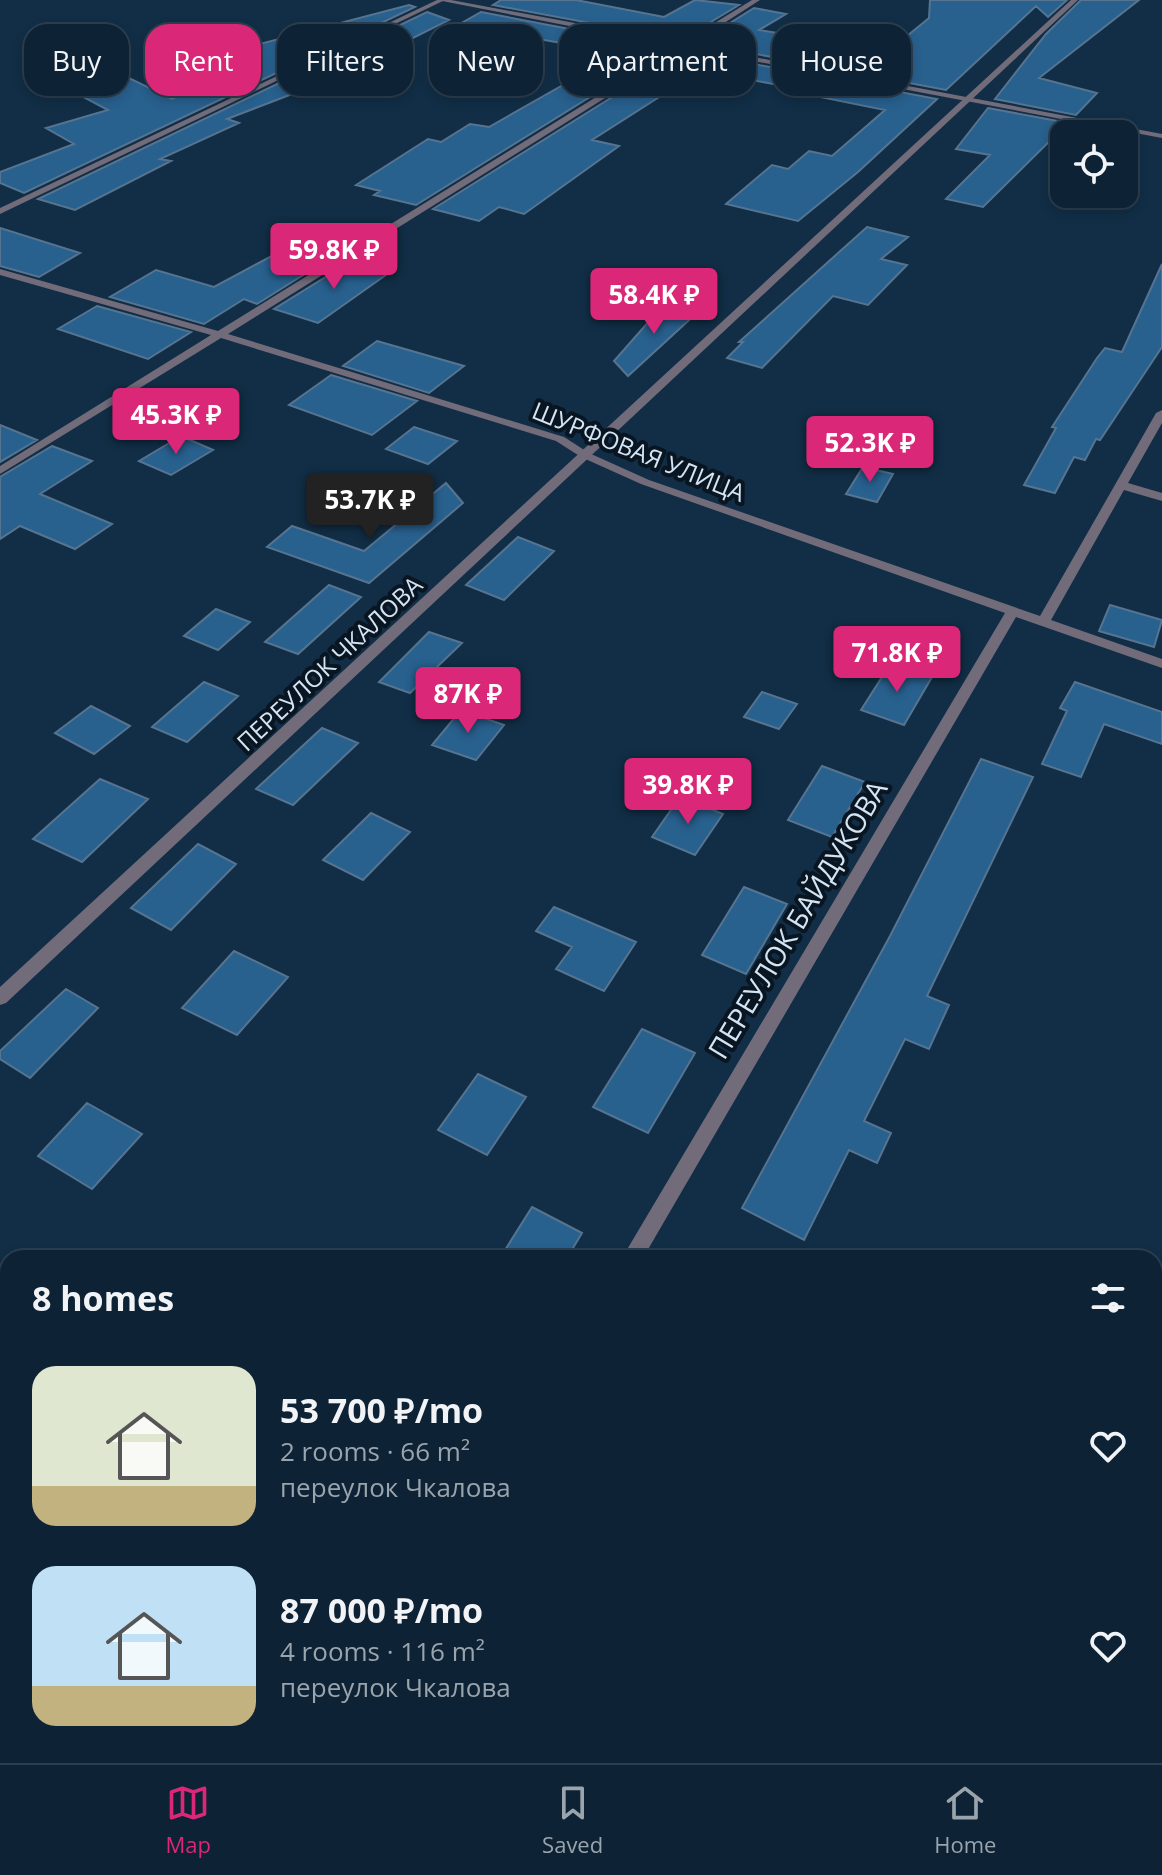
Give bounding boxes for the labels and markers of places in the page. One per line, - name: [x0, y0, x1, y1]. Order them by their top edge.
- pin: 59.8K ₽: [260, 223, 408, 291]
- pin: 58.4K ₽: [580, 268, 728, 336]
- pin: 45.3K ₽: [102, 388, 250, 456]
- pin: 52.3K ₽: [796, 416, 944, 484]
- pin: 53.7K ₽: [296, 473, 444, 541]
- pin: 71.8K ₽: [823, 626, 971, 694]
- pin: 87K ₽: [412, 667, 524, 735]
- pin: 39.8K ₽: [614, 758, 762, 826]

